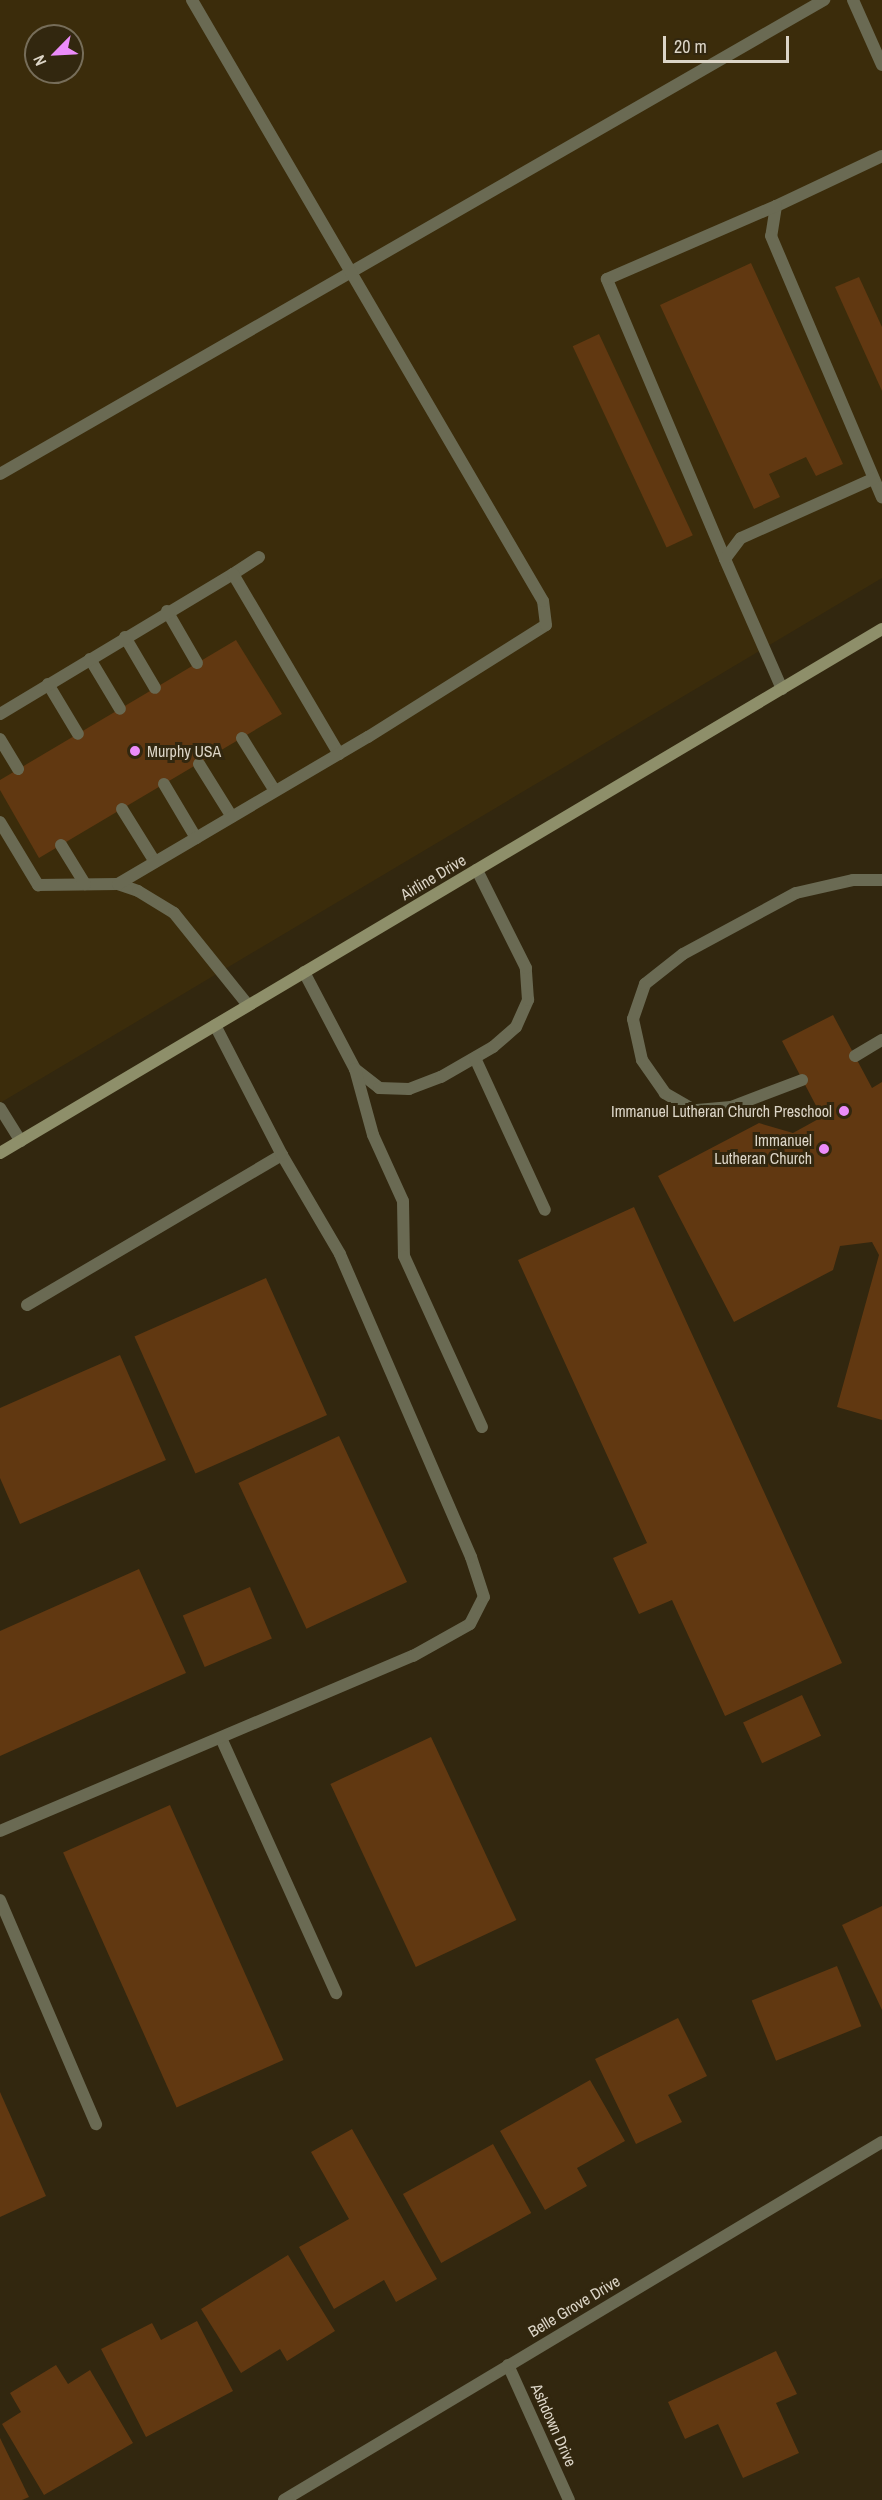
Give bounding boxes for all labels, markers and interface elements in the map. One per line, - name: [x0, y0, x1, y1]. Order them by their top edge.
- north arrow: [24, 24, 84, 84]
- scale bar: [666, 24, 792, 62]
- text: 20 m: [674, 34, 707, 59]
- text: N: [27, 52, 51, 69]
- place label: Murphy USA: [147, 741, 221, 761]
- marker: Murphy USA: [128, 744, 142, 758]
- street label: Airline Drive: [397, 850, 469, 904]
- place label: Immanuel Lutheran Church Preschool: [611, 1101, 832, 1121]
- marker: Immanuel Lutheran Church Preschool: [837, 1104, 851, 1118]
- place label: Immanuel Lutheran Church: [714, 1130, 812, 1168]
- marker: Immanuel Lutheran Church: [817, 1142, 831, 1156]
- street label: Belle Grove Drive: [525, 2271, 623, 2341]
- street label: Ashdown Drive: [527, 2380, 581, 2470]

